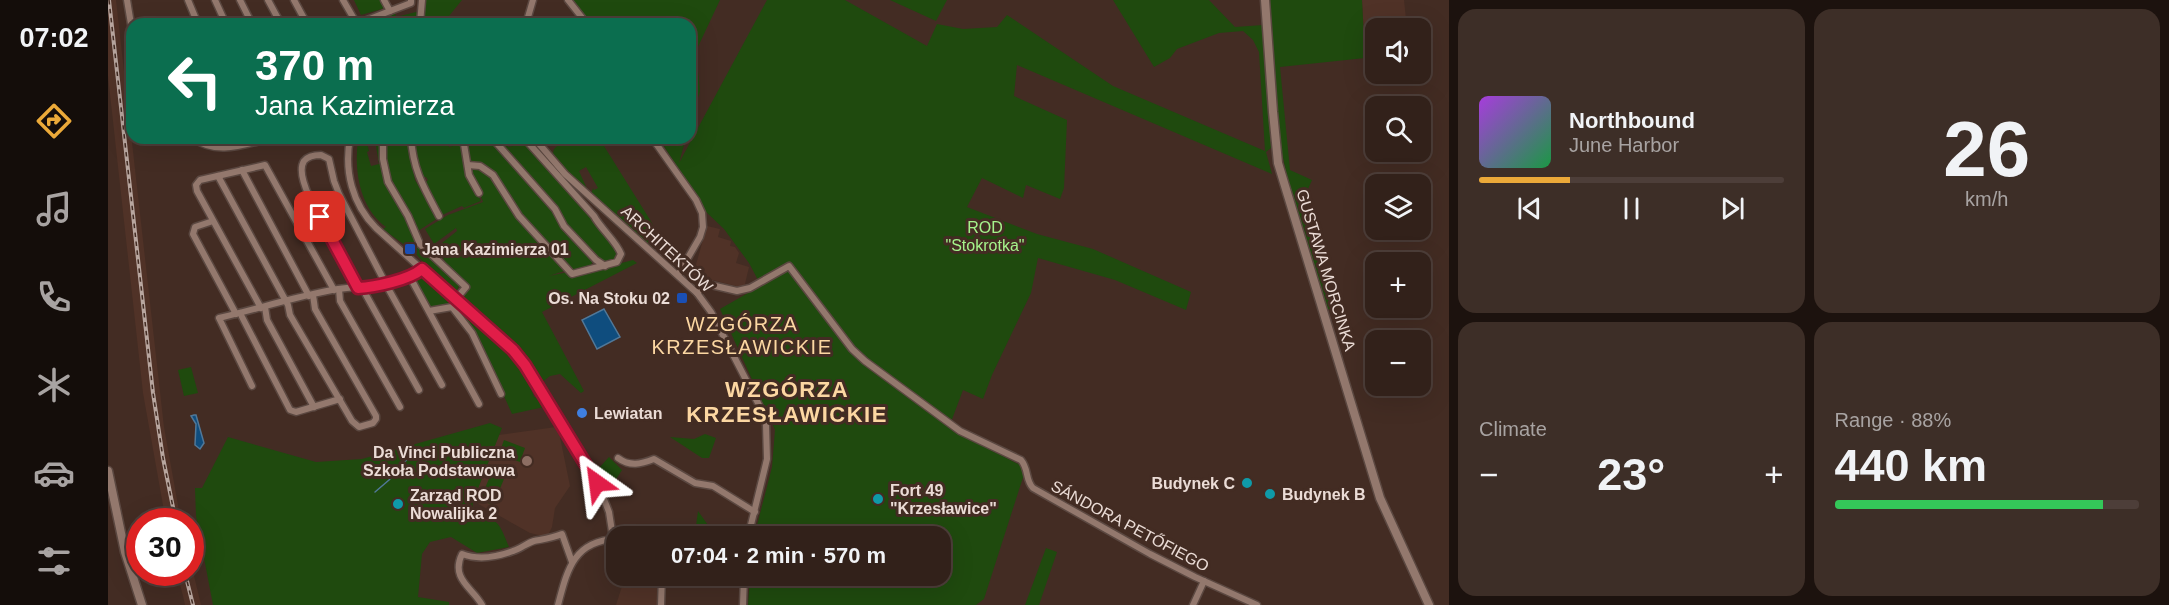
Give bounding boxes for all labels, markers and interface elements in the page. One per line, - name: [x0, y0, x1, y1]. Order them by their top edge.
- map controls: [1365, 18, 1431, 396]
- button: sound: [1365, 18, 1431, 84]
- text: 07:02: [19, 23, 89, 53]
- icon: left: [156, 42, 234, 120]
- text: 370 m: [255, 42, 374, 89]
- text: Jana Kazimierza: [255, 91, 455, 121]
- button: search: [1365, 96, 1431, 162]
- icon: directions: [33, 100, 75, 142]
- text: 26: [1943, 105, 2030, 193]
- text: Northbound: [1569, 108, 1695, 133]
- text: June Harbor: [1569, 134, 1679, 156]
- button: layers: [1365, 174, 1431, 240]
- street label: GUSTAWA MORCINKA: [1293, 187, 1359, 353]
- icon: music: [33, 188, 75, 230]
- text: km/h: [1965, 188, 2008, 210]
- pin: [294, 191, 345, 242]
- icon: previous: [1513, 192, 1546, 225]
- icon: pause: [1615, 192, 1648, 225]
- icon: next: [1716, 192, 1749, 225]
- icon: arrive: [303, 200, 336, 233]
- street label: ARCHITEKTÓW: [618, 202, 717, 296]
- park label: ROD "Stokrotka": [946, 219, 1024, 254]
- place label: Jana Kazimierza 01: [422, 241, 569, 258]
- marker: Jana Kazimierza 01: [403, 242, 417, 256]
- button: +: [1365, 252, 1431, 318]
- icon: phone: [33, 276, 75, 318]
- place label: Os. Na Stoku 02: [548, 290, 670, 307]
- marker: Os. Na Stoku 02: [675, 291, 689, 305]
- district label: WZGÓRZA KRZESŁAWICKIE: [651, 313, 833, 358]
- button: −: [1365, 330, 1431, 396]
- icon: climate: [33, 364, 75, 406]
- district label: WZGÓRZA KRZESŁAWICKIE: [686, 377, 888, 427]
- place label: Lewiatan: [594, 405, 662, 422]
- marker: Lewiatan: [575, 406, 589, 420]
- text: Range · 88%: [1835, 409, 1951, 431]
- text: Climate: [1479, 418, 1547, 440]
- text: 440 km: [1835, 440, 1987, 491]
- place label: Da Vinci Publiczna Szkoła Podstawowa: [363, 444, 515, 479]
- text: 23°: [1597, 449, 1665, 500]
- position arrow: [565, 451, 629, 515]
- icon: car: [33, 452, 75, 494]
- marker: Da Vinci Publiczna Szkoła Podstawowa: [520, 454, 534, 468]
- text: −: [1479, 456, 1498, 493]
- text: +: [1764, 456, 1784, 493]
- place label: Budynek C: [1151, 475, 1235, 492]
- street label: SÁNDORA PETŐFIEGO: [1048, 476, 1212, 575]
- marker: Budynek C: [1240, 476, 1254, 490]
- place label: Fort 49 "Krzesławice": [890, 482, 997, 517]
- place label: Budynek B: [1282, 486, 1366, 503]
- place label: Zarząd ROD Nowalijka 2: [410, 487, 502, 522]
- marker: Budynek B: [1263, 487, 1277, 501]
- marker: Fort 49 "Krzesławice": [871, 492, 885, 506]
- marker: Zarząd ROD Nowalijka 2: [391, 497, 405, 511]
- speed limit sign: 30: [126, 508, 204, 586]
- icon: filters: [33, 540, 75, 582]
- text: 07:04 · 2 min · 570 m: [671, 543, 886, 568]

